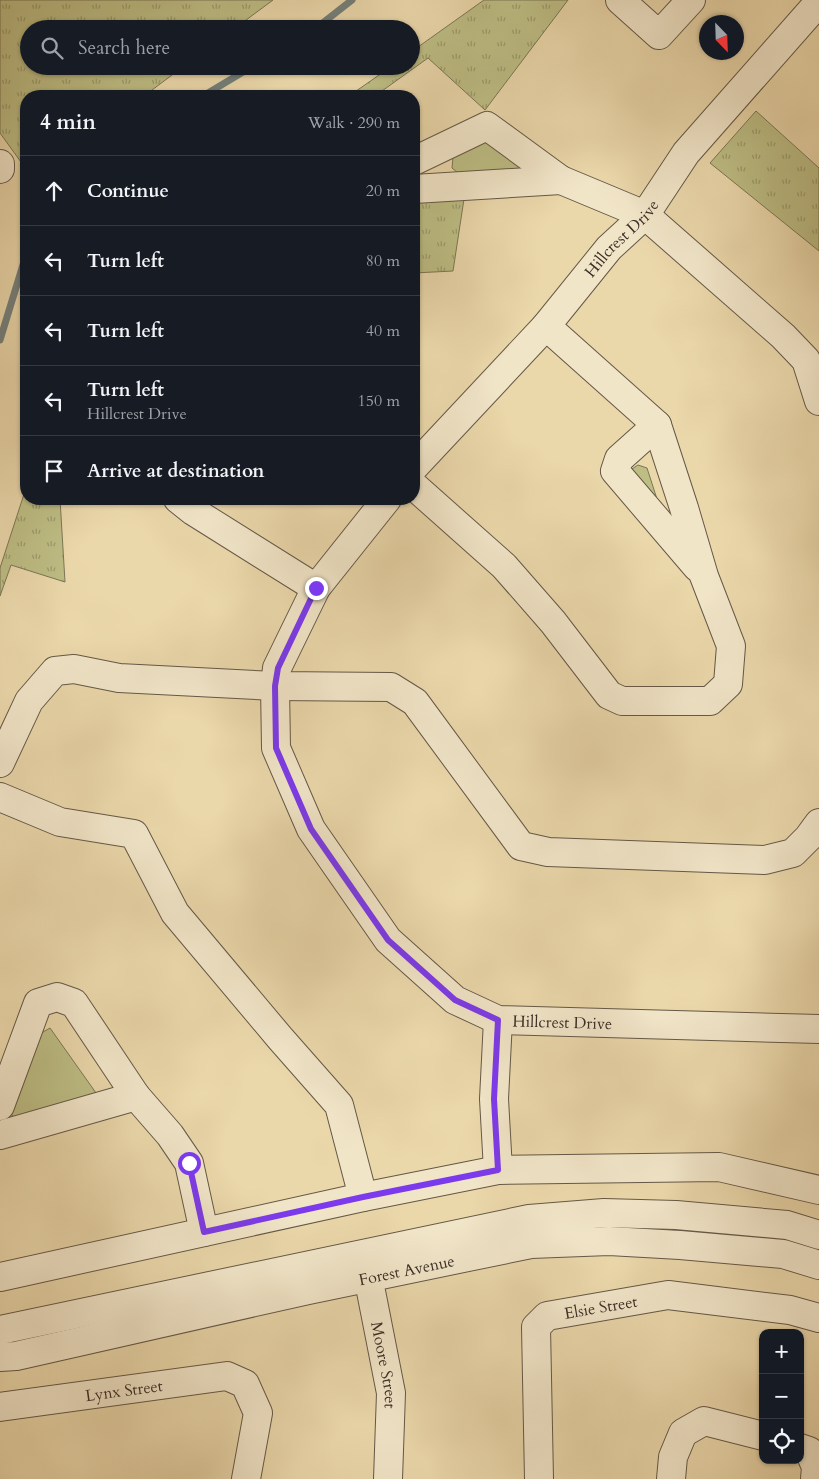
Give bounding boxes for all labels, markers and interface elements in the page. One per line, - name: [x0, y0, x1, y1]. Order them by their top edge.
- north arrow: [699, 15, 744, 60]
- search box: [20, 20, 420, 75]
- icon: search: [38, 34, 66, 62]
- text: Search here: [78, 35, 170, 61]
- text: 4 min: [40, 108, 96, 137]
- text: Walk · 290 m: [308, 112, 400, 134]
- icon: ahead: [40, 177, 68, 205]
- text: Continue: [87, 178, 169, 204]
- text: 20 m: [366, 180, 400, 202]
- street label: Hillcrest Drive: [580, 196, 664, 282]
- icon: left: [40, 247, 68, 275]
- text: Turn left: [87, 248, 164, 274]
- text: 80 m: [366, 250, 400, 272]
- icon: left: [40, 317, 68, 345]
- text: Turn left: [87, 318, 164, 344]
- text: 40 m: [366, 320, 400, 342]
- text: Turn left: [87, 377, 164, 403]
- icon: left: [40, 387, 68, 415]
- text: 150 m: [358, 390, 400, 412]
- text: Hillcrest Drive: [87, 403, 187, 425]
- icon: arrive: [40, 457, 68, 485]
- text: Arrive at destination: [87, 458, 264, 484]
- route end: [305, 577, 328, 600]
- street label: Hillcrest Drive: [512, 1010, 613, 1035]
- route start: [178, 1152, 201, 1175]
- street label: Forest Avenue: [357, 1250, 457, 1291]
- street label: Elsie Street: [563, 1291, 639, 1325]
- street label: Moore Street: [365, 1320, 401, 1409]
- map controls: [759, 1329, 804, 1464]
- button: +: [759, 1329, 804, 1374]
- button: −: [759, 1374, 804, 1419]
- street label: Lynx Street: [84, 1375, 164, 1407]
- button: locate: [759, 1419, 804, 1464]

